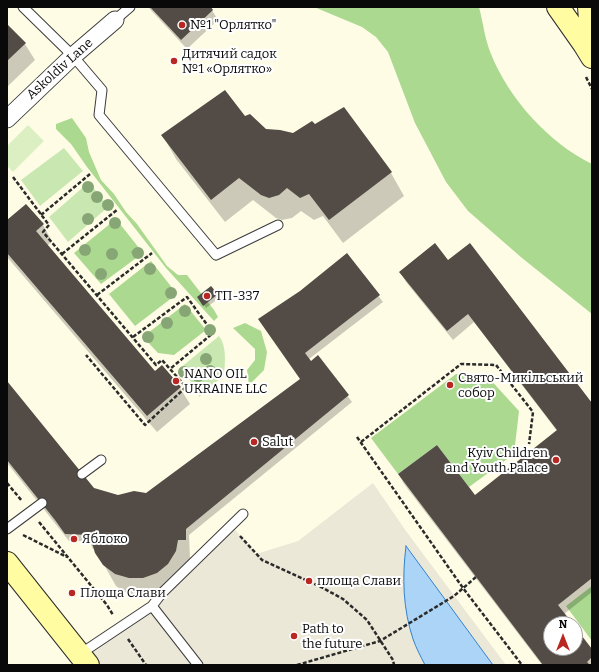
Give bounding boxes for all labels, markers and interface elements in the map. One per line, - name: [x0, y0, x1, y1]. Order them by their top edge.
- place label: №1 "Орлятко": [190, 17, 276, 33]
- marker: №1 "Орлятко": [177, 20, 187, 30]
- street label: Askoldiv Lane: [24, 35, 96, 103]
- place label: Дитячий садок №1 «Орлятко»: [182, 46, 277, 77]
- marker: Дитячий садок №1 «Орлятко»: [169, 56, 179, 66]
- place label: ТП-337: [215, 288, 259, 304]
- marker: ТП-337: [202, 291, 212, 301]
- place label: NANO OIL UKRAINE LLC: [184, 366, 267, 397]
- place label: Свято-Микільський собор: [458, 370, 583, 401]
- marker: NANO OIL UKRAINE LLC: [171, 376, 181, 386]
- marker: Свято-Микільський собор: [445, 380, 455, 390]
- place label: Salut: [262, 434, 293, 450]
- marker: Salut: [249, 437, 259, 447]
- place label: Kyiv Children and Youth Palace: [445, 445, 548, 476]
- marker: Kyiv Children and Youth Palace: [551, 455, 561, 465]
- place label: Яблоко: [82, 531, 128, 547]
- marker: Яблоко: [69, 534, 79, 544]
- place label: площа Слави: [317, 573, 401, 589]
- marker: площа Слави: [304, 576, 314, 586]
- place label: Площа Слави: [80, 585, 166, 601]
- marker: Площа Слави: [67, 588, 77, 598]
- north arrow: [543, 616, 583, 656]
- text: N: [559, 618, 567, 631]
- place label: Path to the future: [302, 621, 362, 652]
- marker: Path to the future: [289, 631, 299, 641]

